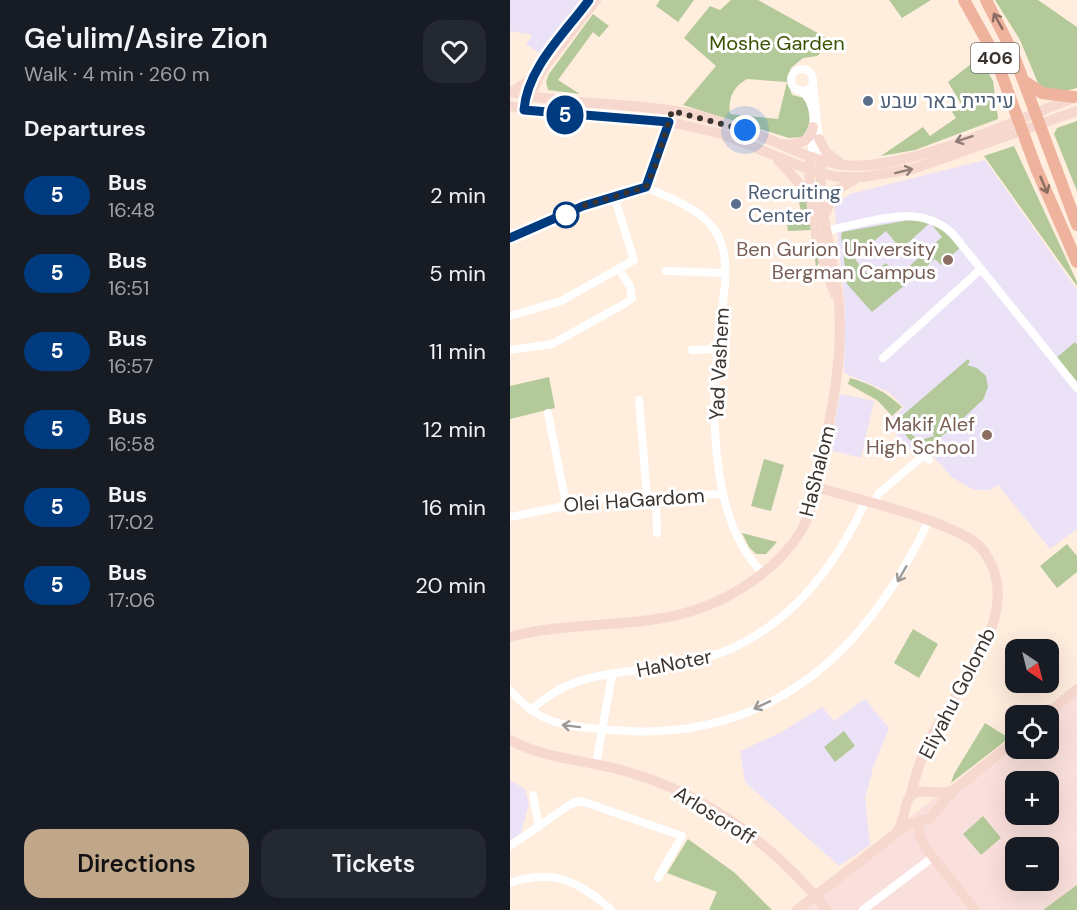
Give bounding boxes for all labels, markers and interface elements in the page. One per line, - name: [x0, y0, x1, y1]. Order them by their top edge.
- one-way arrow: [992, 13, 1004, 30]
- text: Ge'ulim/Asire Zion: [24, 20, 268, 57]
- button: heart: [423, 20, 486, 83]
- park label: Moshe Garden: [709, 30, 845, 56]
- road number: 406: [971, 43, 1019, 73]
- text: Walk · 4 min · 260 m: [24, 61, 209, 87]
- place label: עיריית באר שבע: [880, 88, 1014, 114]
- marker: עיריית באר שבע: [861, 94, 875, 108]
- line badge: 5: [546, 96, 584, 134]
- text: 5: [558, 101, 572, 129]
- text: Departures: [24, 114, 146, 143]
- your location: [730, 115, 760, 145]
- one-way arrow: [955, 134, 974, 145]
- one-way arrow: [894, 165, 913, 177]
- text: Bus: [108, 168, 147, 197]
- one-way arrow: [1039, 176, 1050, 194]
- place label: Recruiting Center: [748, 179, 841, 228]
- text: 5: [50, 181, 64, 209]
- text: 2 min: [430, 181, 486, 210]
- text: 16:48: [108, 197, 155, 223]
- marker: Recruiting Center: [729, 197, 743, 211]
- unlabelled marker: [553, 202, 579, 228]
- place label: Ben Gurion University Bergman Campus: [736, 236, 936, 285]
- text: Bus: [108, 246, 147, 275]
- marker: Ben Gurion University Bergman Campus: [941, 253, 955, 267]
- text: 5: [50, 259, 64, 287]
- text: 5 min: [429, 259, 486, 288]
- text: 16:51: [108, 275, 149, 301]
- street label: Yad Vashem: [703, 307, 735, 421]
- text: Bus: [108, 324, 147, 353]
- text: 5: [50, 337, 64, 365]
- text: 11 min: [429, 337, 486, 366]
- text: 16:57: [108, 353, 153, 379]
- text: Bus: [108, 402, 147, 431]
- place label: Makif Alef High School: [866, 411, 975, 460]
- text: 5: [50, 415, 64, 443]
- text: 12 min: [423, 415, 486, 444]
- street label: HaShalom: [793, 423, 841, 519]
- marker: Makif Alef High School: [980, 428, 994, 442]
- text: 16:58: [108, 431, 155, 457]
- text: Bus: [108, 480, 147, 509]
- street label: Olei HaGardom: [563, 482, 705, 518]
- text: 5: [50, 493, 64, 521]
- text: 16 min: [422, 493, 486, 522]
- text: 17:02: [108, 509, 154, 535]
- text: Bus: [108, 558, 147, 587]
- one-way arrow: [895, 565, 907, 582]
- text: 5: [50, 571, 64, 599]
- text: 20 min: [415, 571, 486, 600]
- text: 17:06: [108, 587, 155, 613]
- street label: Eliyahu Golomb: [913, 623, 1001, 763]
- north arrow: [1005, 639, 1059, 693]
- map controls: [1005, 639, 1059, 891]
- street label: HaNoter: [634, 643, 714, 683]
- one-way arrow: [754, 700, 772, 712]
- button: locate: [1005, 705, 1059, 759]
- one-way arrow: [562, 721, 582, 732]
- button: +: [1005, 771, 1059, 825]
- street label: Arlosoroff: [669, 780, 761, 850]
- button: Directions: [24, 829, 249, 898]
- button: Tickets: [261, 829, 486, 898]
- button: −: [1005, 837, 1059, 891]

